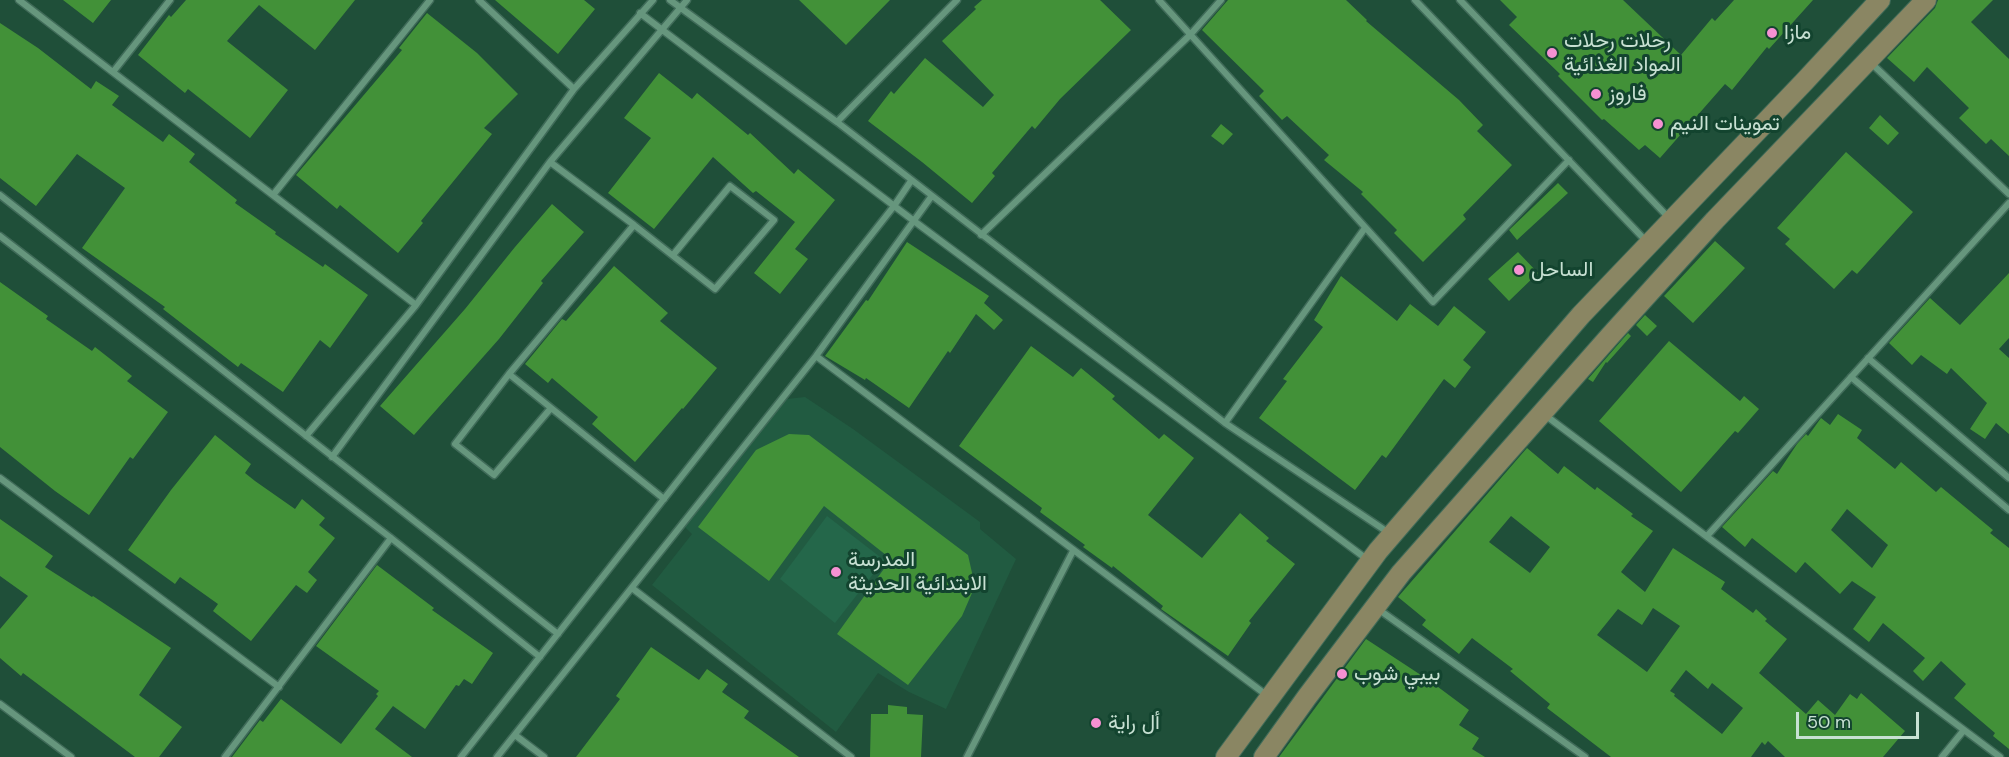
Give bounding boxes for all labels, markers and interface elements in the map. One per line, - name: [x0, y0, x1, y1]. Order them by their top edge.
- place label: مازا: [1784, 20, 1811, 46]
- marker: مازا: [1765, 26, 1779, 40]
- place label: رحلات رحلات المواد الغذائية: [1564, 28, 1681, 78]
- marker: رحلات رحلات المواد الغذائية: [1545, 46, 1559, 60]
- place label: فاروز: [1608, 81, 1646, 107]
- marker: فاروز: [1589, 87, 1603, 101]
- place label: تموينات النيم: [1670, 111, 1780, 137]
- marker: تموينات النيم: [1651, 117, 1665, 131]
- place label: الساحل: [1531, 257, 1593, 283]
- marker: الساحل: [1512, 263, 1526, 277]
- place label: المدرسة الابتدائية الحديثة: [848, 547, 987, 597]
- marker: المدرسة الابتدائية الحديثة: [829, 565, 843, 579]
- place label: بيبي شوب: [1354, 661, 1441, 687]
- marker: بيبي شوب: [1335, 667, 1349, 681]
- scale bar: [1799, 700, 1922, 738]
- place label: أل راية: [1108, 710, 1160, 736]
- text: 50 m: [1807, 710, 1851, 734]
- marker: أل راية: [1089, 716, 1103, 730]

